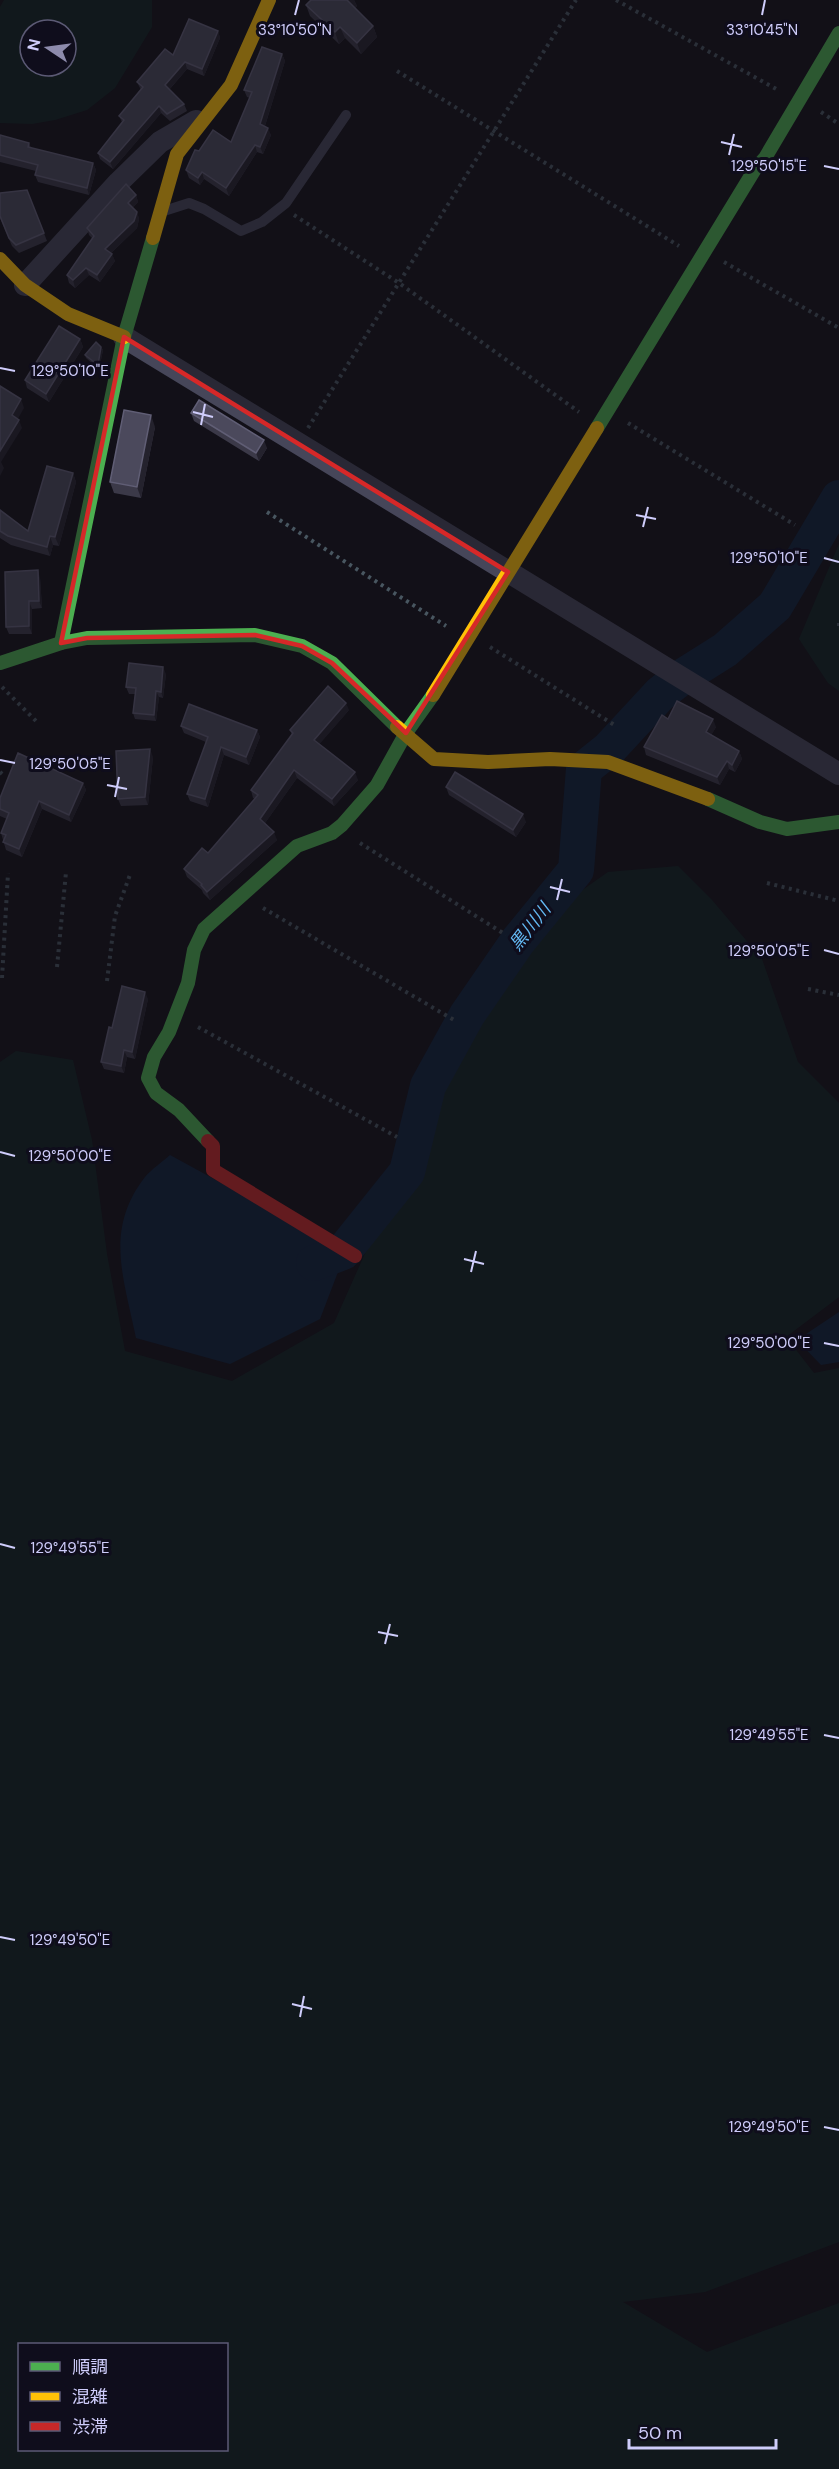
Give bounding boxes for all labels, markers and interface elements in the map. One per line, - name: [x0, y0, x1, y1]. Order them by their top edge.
- north arrow: [18, 18, 78, 78]
- text: 33°10'50"N: [258, 20, 332, 40]
- text: 33°10'45"N: [726, 20, 798, 40]
- text: N: [22, 37, 45, 53]
- text: 129°50'15"E: [731, 156, 807, 176]
- text: 129°50'10"E: [31, 361, 109, 381]
- text: 129°50'10"E: [730, 548, 808, 568]
- text: 129°50'05"E: [29, 754, 111, 774]
- water label: 黒川川: [504, 897, 557, 956]
- text: 129°50'05"E: [728, 941, 810, 961]
- text: 129°50'00"E: [29, 1146, 111, 1166]
- text: 129°50'00"E: [728, 1333, 810, 1353]
- text: 129°49'55"E: [30, 1538, 110, 1558]
- text: 129°49'55"E: [729, 1725, 809, 1745]
- text: 129°49'50"E: [30, 1930, 110, 1950]
- text: 129°49'50"E: [729, 2117, 809, 2137]
- legend: [18, 2343, 228, 2451]
- text: 順調: [72, 2355, 108, 2379]
- text: 混雑: [72, 2385, 108, 2409]
- scale bar: [629, 2412, 776, 2450]
- text: 渋滞: [72, 2415, 108, 2439]
- text: 50 m: [638, 2421, 682, 2445]

